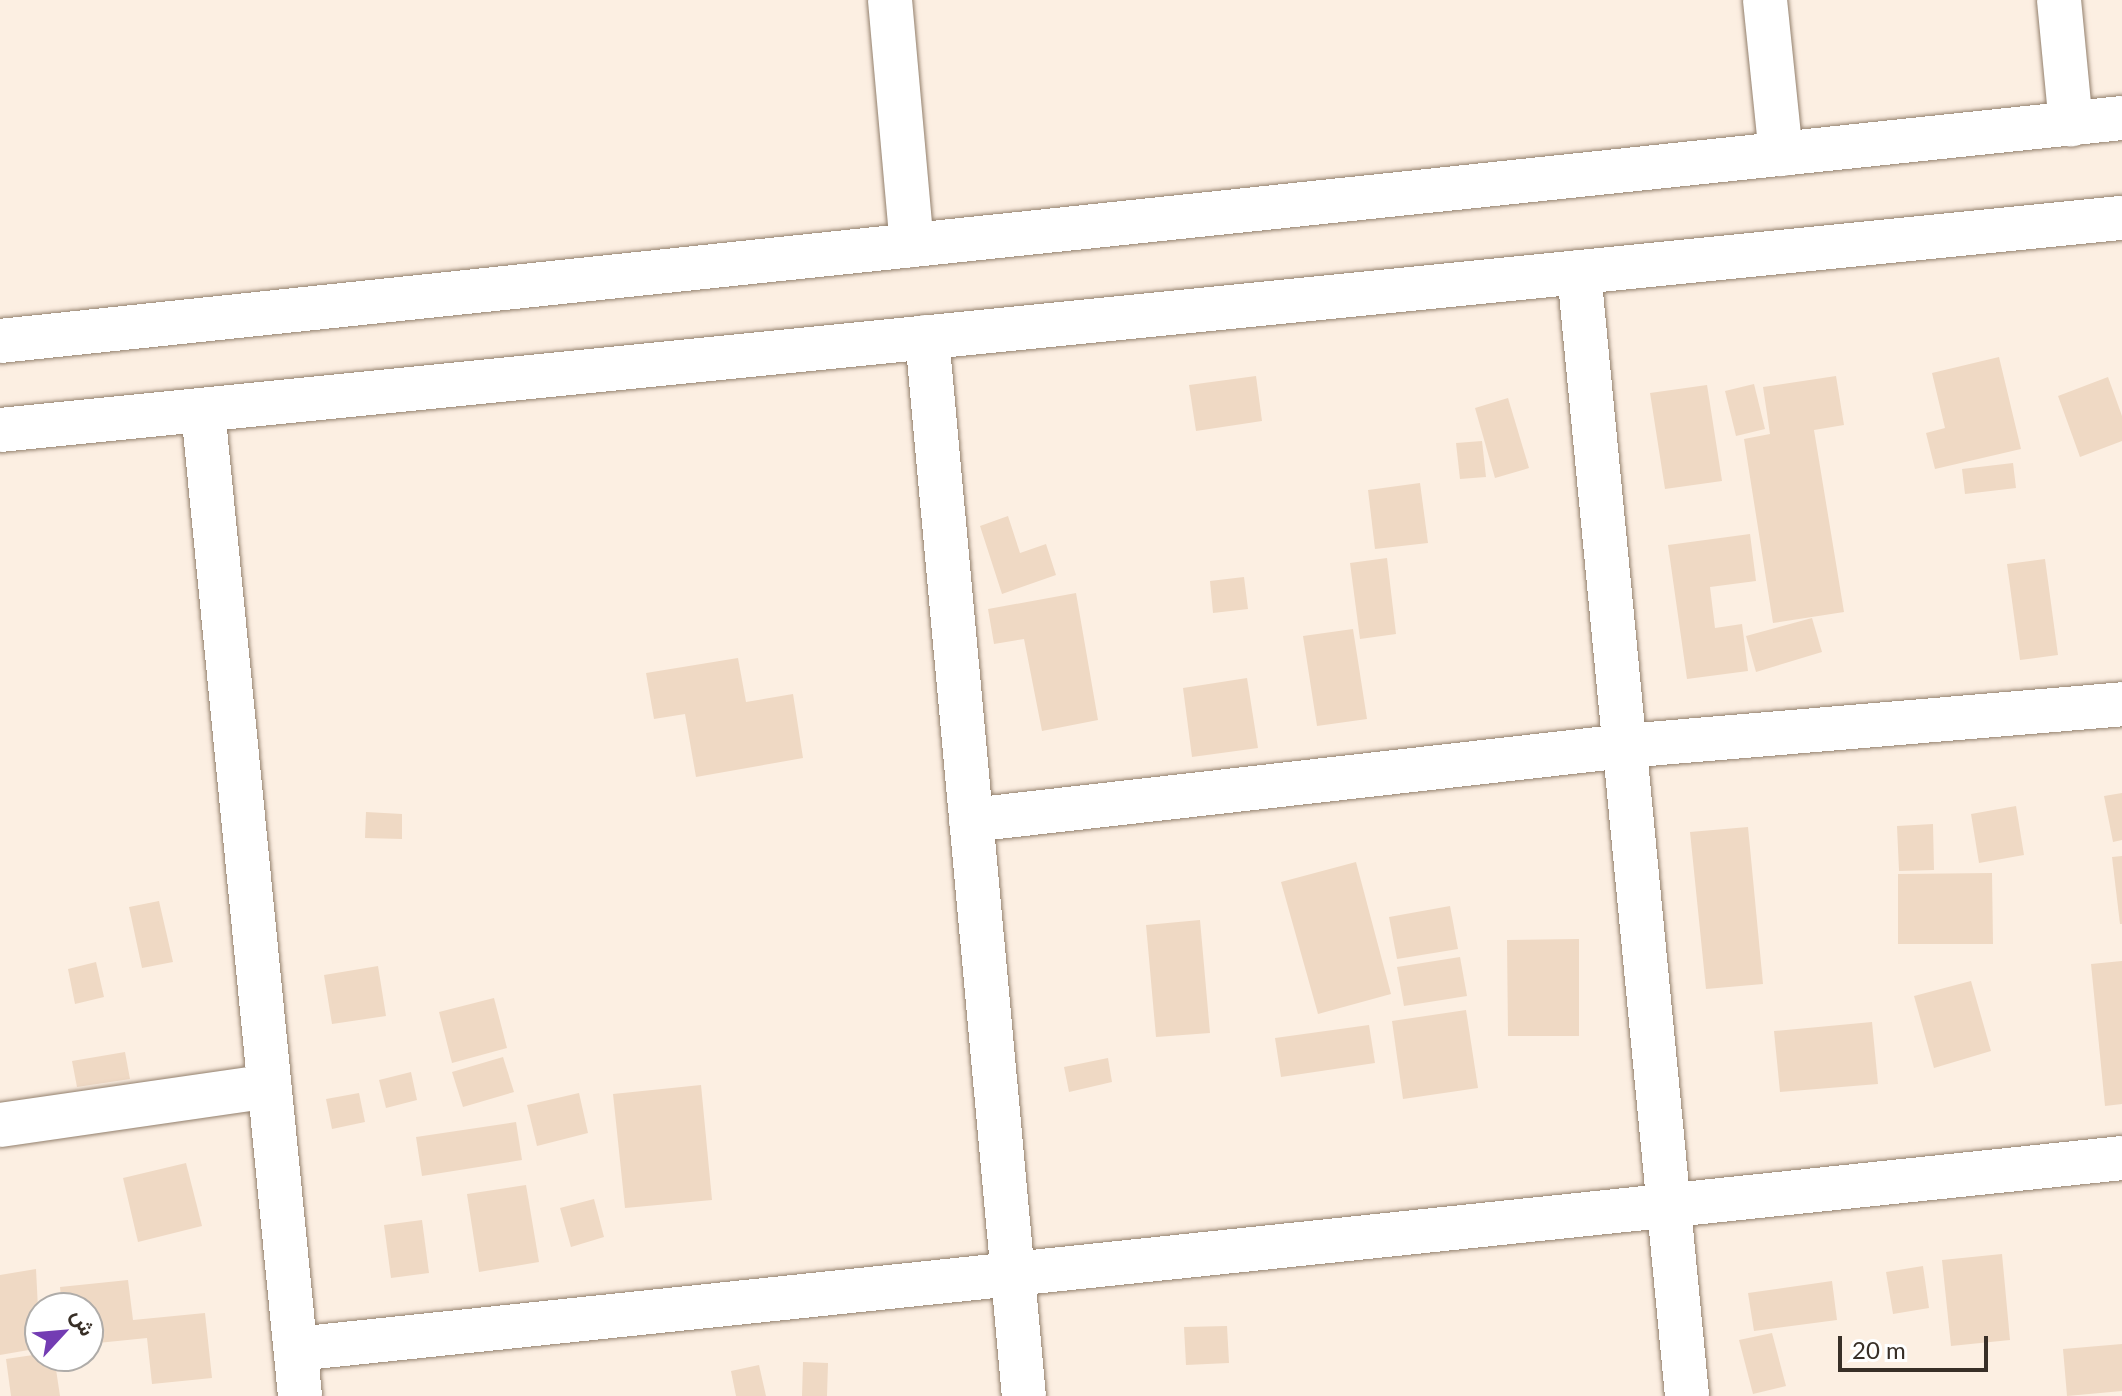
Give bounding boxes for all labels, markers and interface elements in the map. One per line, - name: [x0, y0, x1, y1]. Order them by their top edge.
- north arrow: [24, 1292, 104, 1372]
- text: ش: [66, 1304, 102, 1340]
- scale bar: [1842, 1320, 1992, 1370]
- text: 20 m: [1852, 1335, 1906, 1364]

